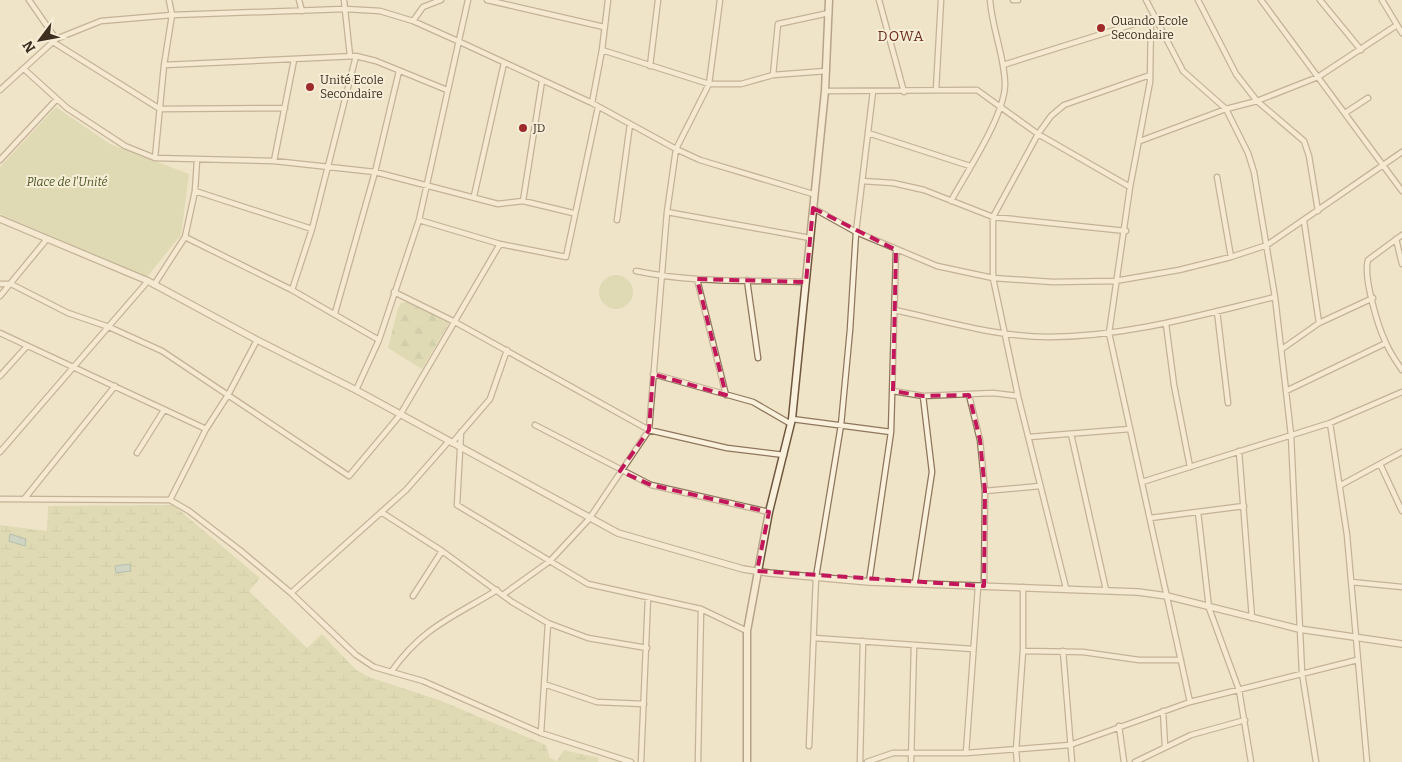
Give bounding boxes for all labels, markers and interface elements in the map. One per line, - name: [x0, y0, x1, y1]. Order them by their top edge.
- place label: Ouando Ecole Secondaire: [1111, 14, 1188, 42]
- north arrow: [15, 15, 65, 65]
- marker: Ouando Ecole Secondaire: [1095, 22, 1107, 34]
- district label: DOWA: [878, 28, 924, 45]
- text: N: [19, 37, 39, 56]
- place label: Unité Ecole Secondaire: [320, 73, 383, 101]
- marker: Unité Ecole Secondaire: [304, 81, 316, 93]
- place label: JD: [532, 121, 546, 135]
- marker: JD: [517, 122, 529, 134]
- park label: Place de l'Unité: [26, 175, 108, 189]

